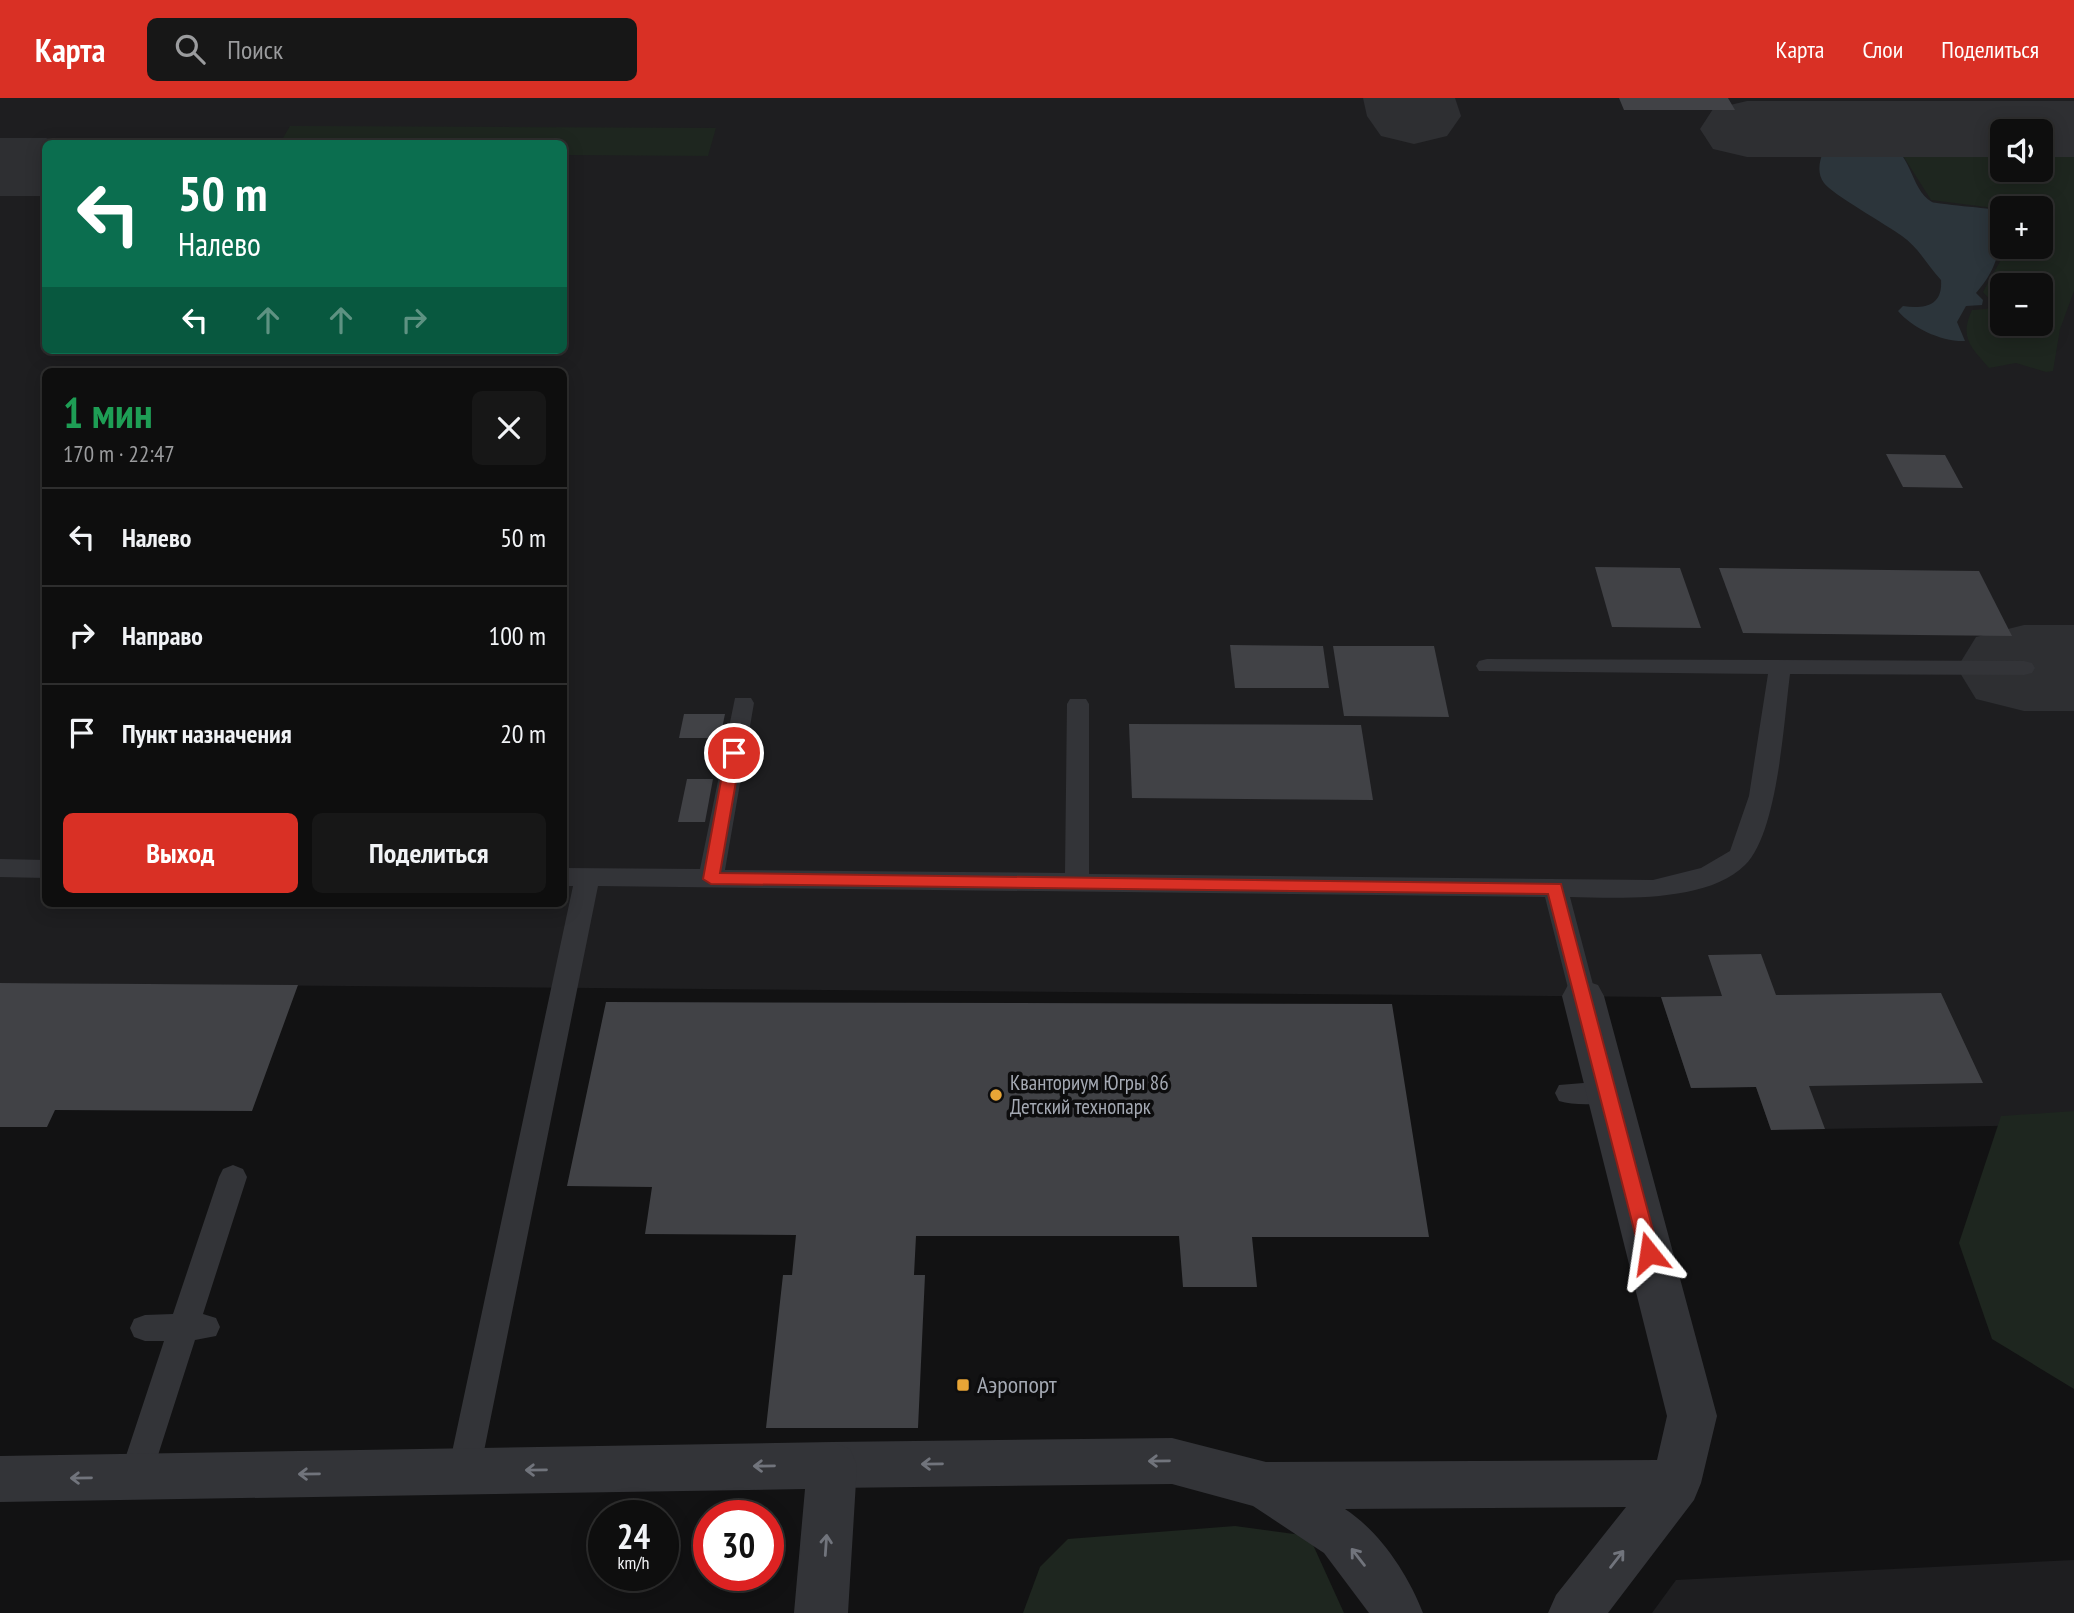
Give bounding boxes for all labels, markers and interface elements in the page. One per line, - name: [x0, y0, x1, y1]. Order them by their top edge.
- search box: [147, 18, 637, 81]
- text: Карта: [35, 28, 105, 71]
- icon: search: [171, 30, 209, 68]
- text: Поиск: [227, 33, 283, 66]
- text: Карта: [1776, 34, 1824, 65]
- text: Слои: [1862, 34, 1903, 65]
- text: Поделиться: [1941, 34, 2039, 65]
- map controls: [1990, 119, 2053, 336]
- button: sound: [1990, 119, 2053, 182]
- text: 50 m: [178, 161, 267, 225]
- icon: left: [63, 168, 154, 259]
- button: +: [1990, 196, 2053, 259]
- text: Налево: [178, 223, 261, 265]
- button: −: [1990, 273, 2053, 336]
- icon: left: [176, 301, 214, 339]
- icon: ahead: [249, 301, 287, 339]
- icon: ahead: [322, 301, 360, 339]
- icon: right: [395, 301, 433, 339]
- text: 1 мин: [63, 385, 153, 440]
- button: close: [472, 391, 546, 465]
- text: 170 m · 22:47: [63, 439, 175, 468]
- icon: left: [63, 518, 101, 556]
- text: Налево: [122, 521, 191, 554]
- text: 50 m: [500, 521, 546, 554]
- icon: right: [63, 616, 101, 654]
- text: Направо: [122, 619, 203, 652]
- text: 100 m: [488, 619, 546, 652]
- icon: arrive: [63, 714, 101, 752]
- text: Пункт назначения: [122, 717, 292, 750]
- text: 20 m: [500, 717, 546, 750]
- pin: [704, 723, 764, 783]
- icon: arrive: [715, 734, 753, 772]
- button: Выход: [63, 813, 298, 893]
- button: Поделиться: [312, 813, 546, 893]
- place label: Кванториум Югры 86 Детский технопарк: [1010, 1069, 1169, 1120]
- marker: Кванториум Югры 86 Детский технопарк: [988, 1087, 1004, 1103]
- position arrow: [1612, 1216, 1686, 1290]
- place label: Аэропорт: [977, 1369, 1057, 1400]
- marker: Аэропорт: [955, 1377, 971, 1393]
- one-way arrow: [1148, 1454, 1171, 1468]
- one-way arrow: [921, 1457, 944, 1471]
- one-way arrow: [752, 1460, 775, 1473]
- one-way arrow: [525, 1463, 548, 1477]
- one-way arrow: [297, 1467, 320, 1481]
- one-way arrow: [70, 1471, 93, 1485]
- speed limit sign: 30: [693, 1500, 784, 1591]
- text: 24: [617, 1513, 650, 1559]
- one-way arrow: [820, 1534, 833, 1557]
- one-way arrow: [1351, 1548, 1366, 1567]
- one-way arrow: [1610, 1550, 1625, 1569]
- text: km/h: [618, 1551, 649, 1574]

